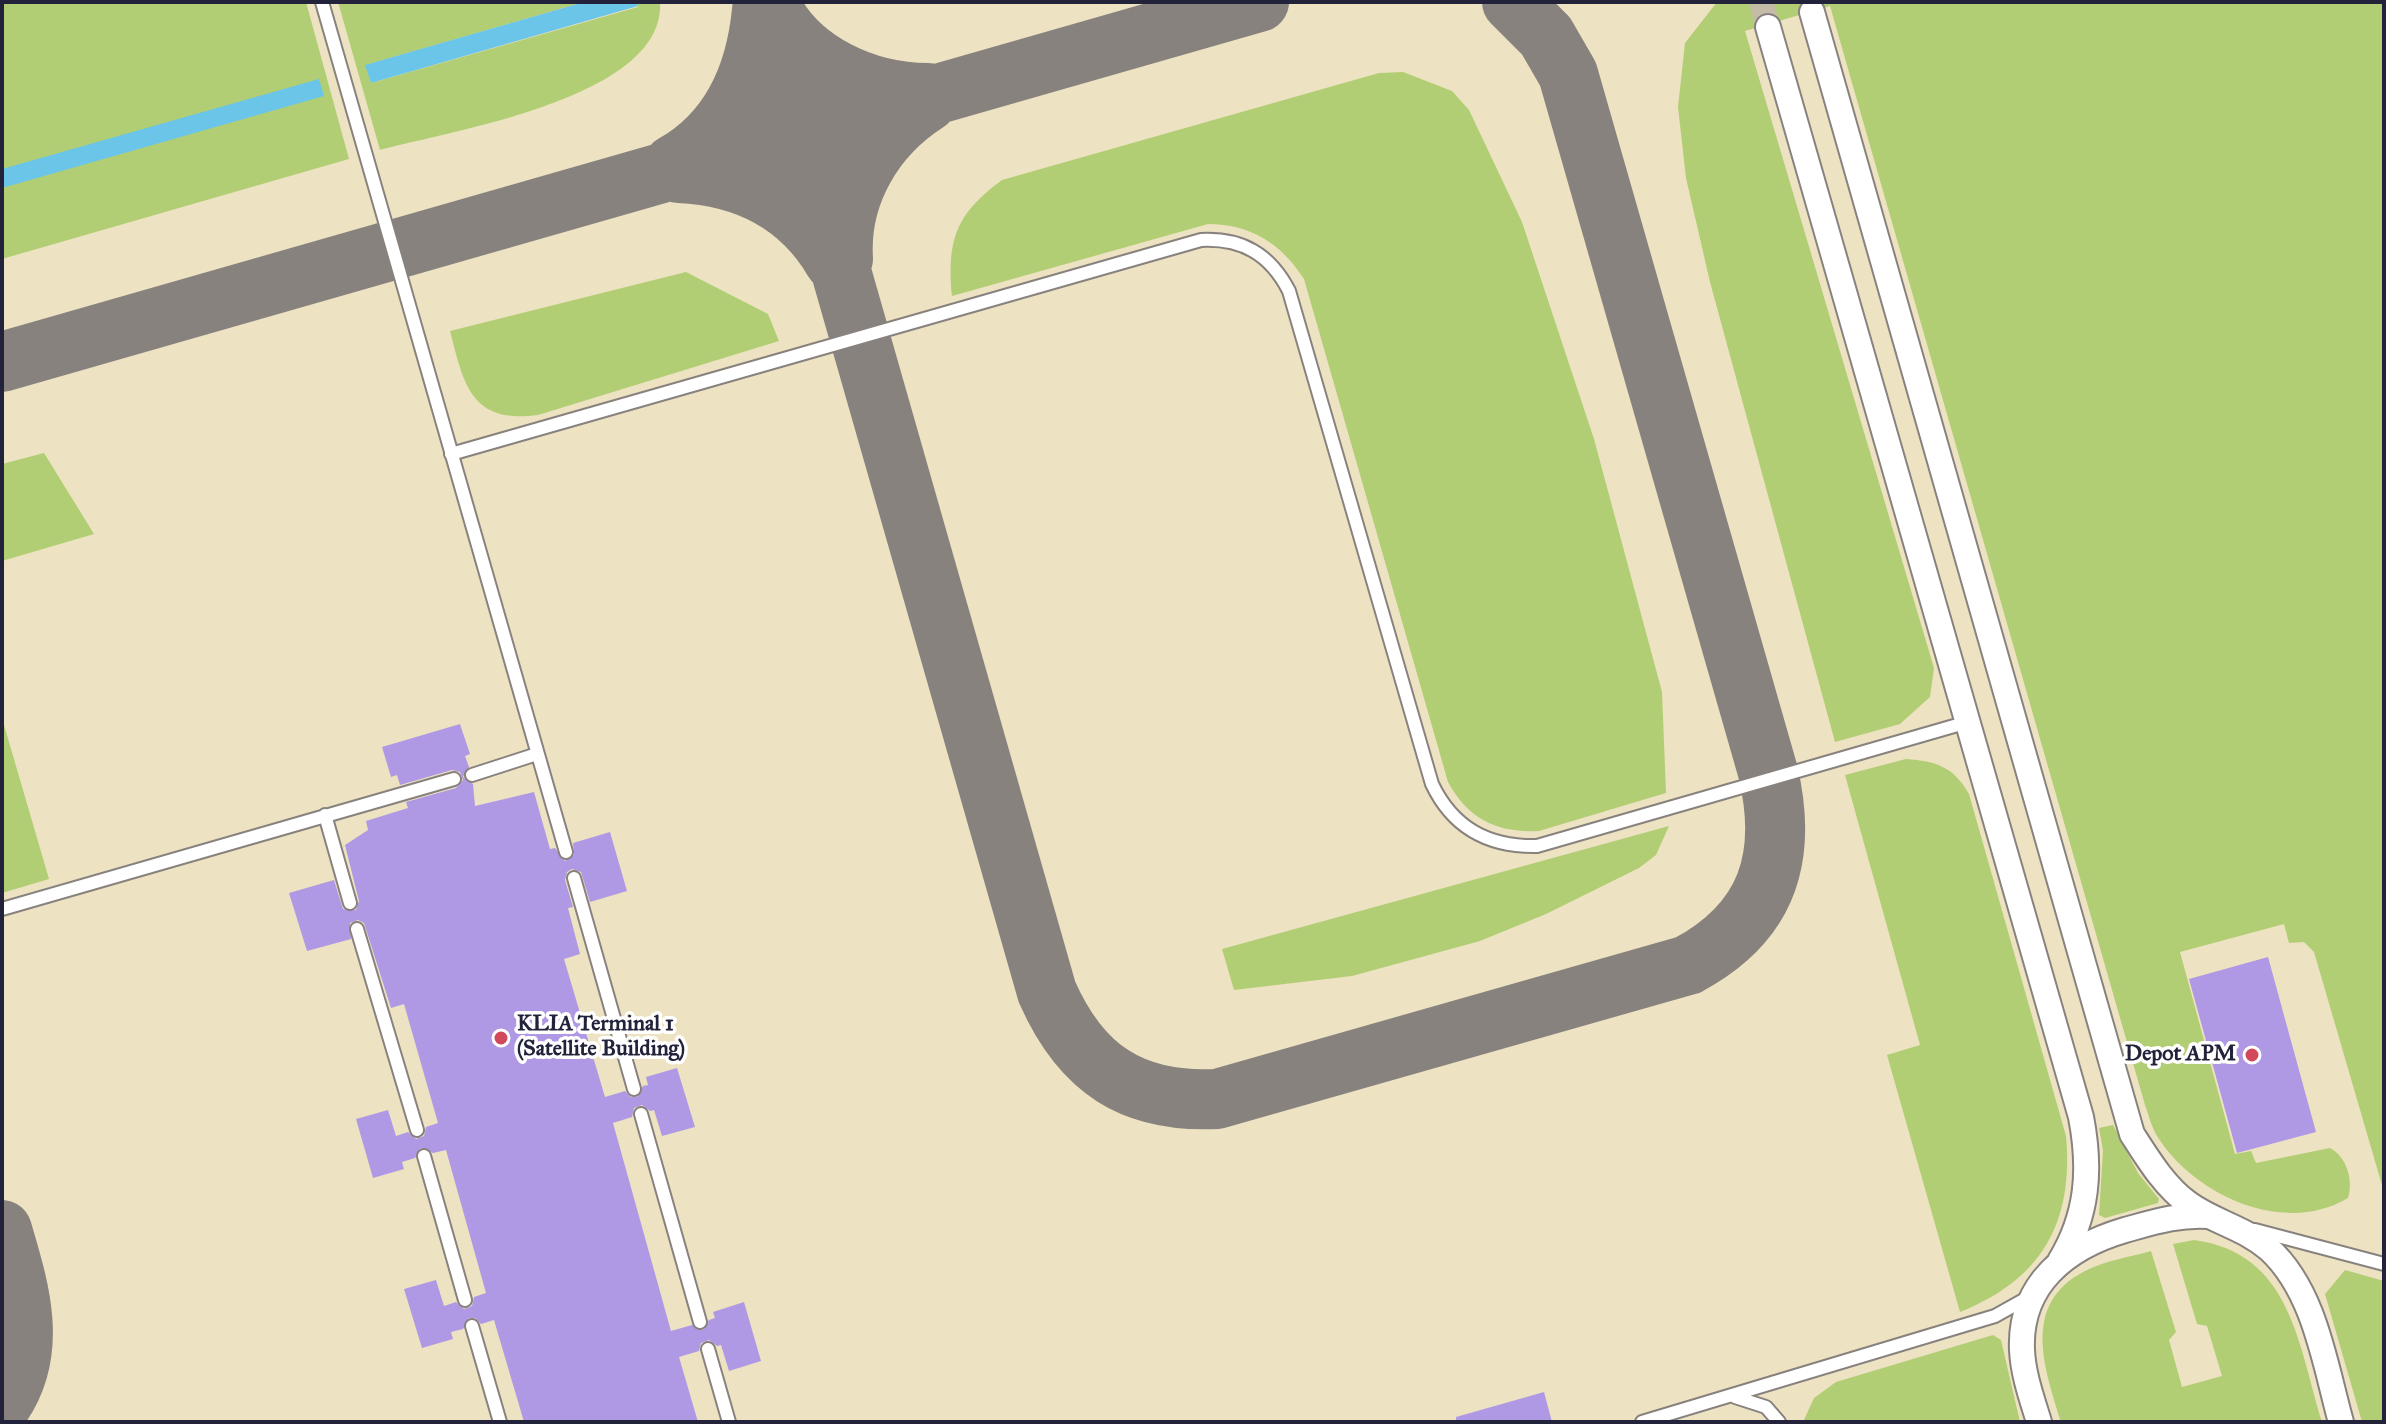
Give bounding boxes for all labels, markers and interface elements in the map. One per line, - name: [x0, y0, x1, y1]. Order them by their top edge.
- place label: KLIA Terminal 1 (Satellite Building): [517, 1012, 685, 1064]
- marker: KLIA Terminal 1 (Satellite Building): [492, 1029, 510, 1047]
- place label: Depot APM: [2125, 1042, 2236, 1068]
- marker: Depot APM: [2243, 1046, 2261, 1064]

